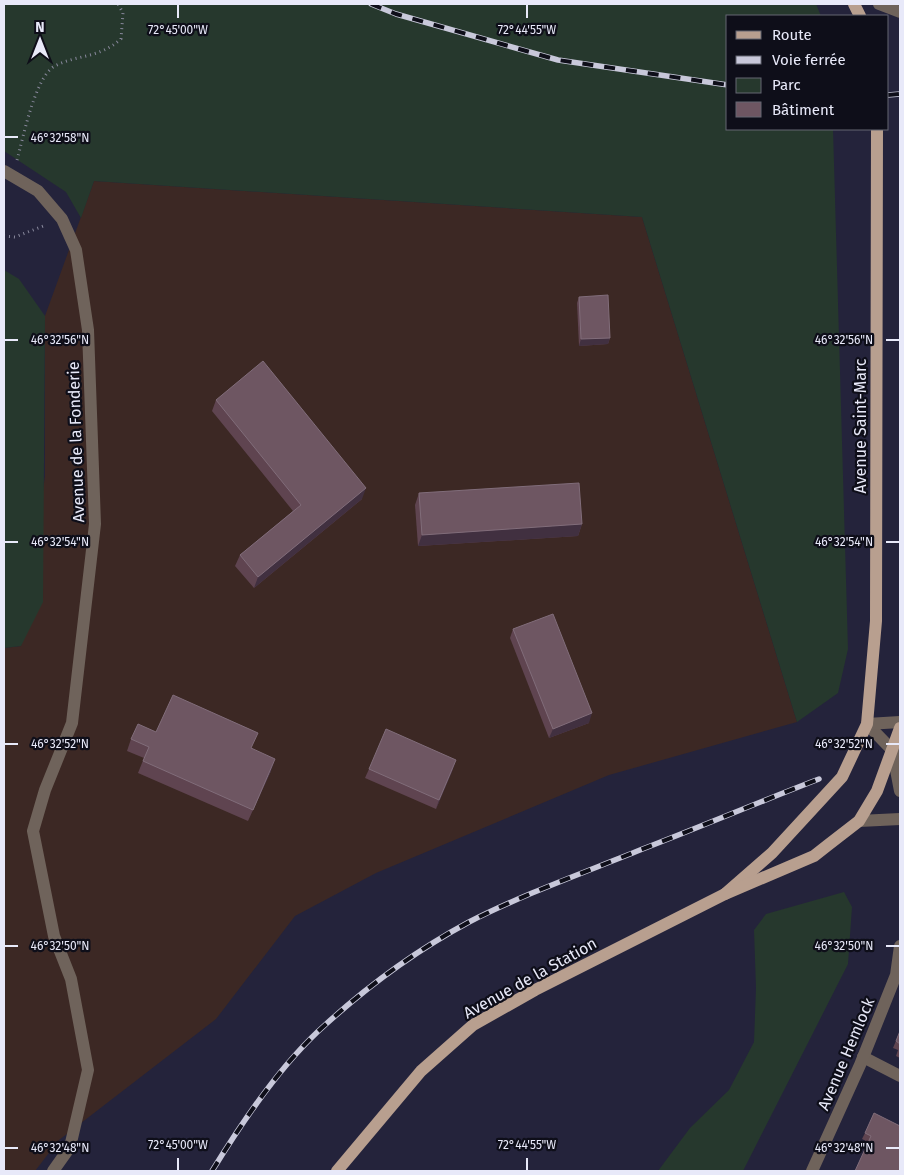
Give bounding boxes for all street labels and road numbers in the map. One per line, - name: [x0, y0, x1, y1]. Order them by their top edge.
- street label: Avenue Saint-Marc: [851, 358, 870, 493]
- street label: Avenue de la Fonderie: [64, 361, 88, 523]
- street label: Avenue de la Station: [460, 933, 600, 1023]
- street label: Avenue Hemlock: [814, 994, 879, 1113]

